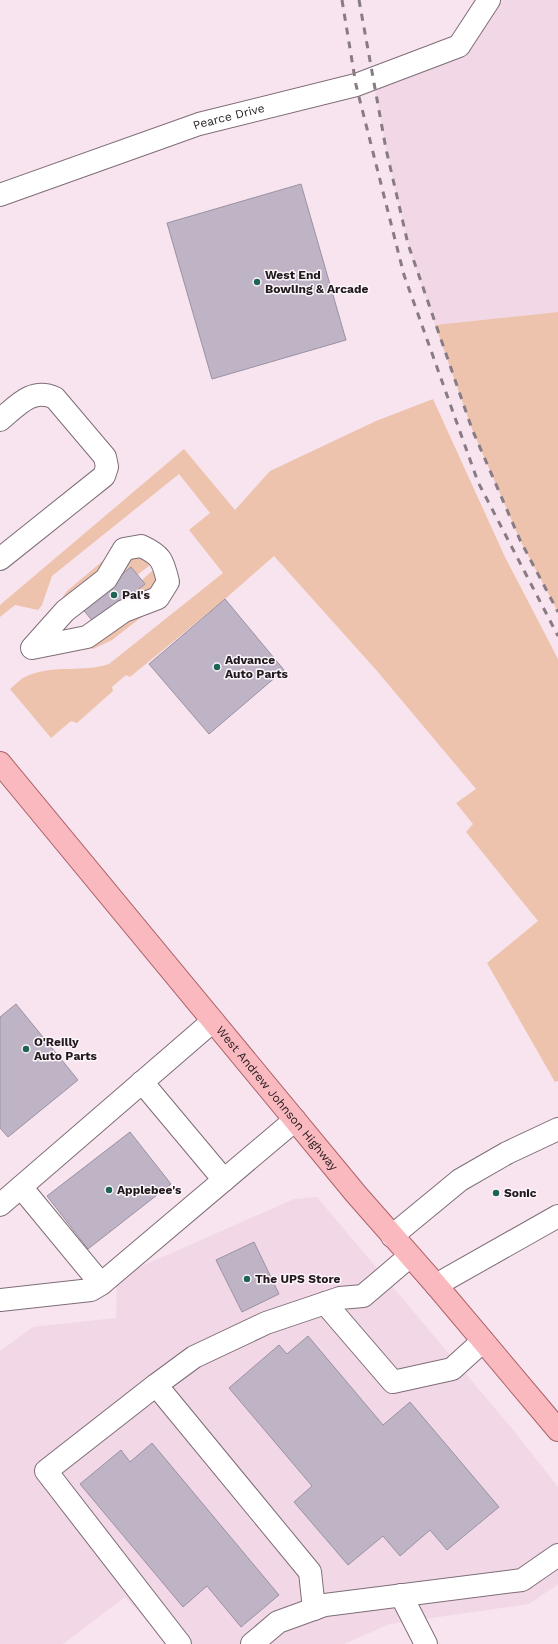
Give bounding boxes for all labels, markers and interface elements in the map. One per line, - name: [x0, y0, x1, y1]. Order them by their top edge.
- street label: Pearce Drive: [191, 101, 266, 133]
- place label: West End Bowling & Arcade: [265, 268, 368, 296]
- marker: West End Bowling & Arcade: [252, 277, 262, 287]
- place label: Pal's: [122, 588, 150, 602]
- marker: Pal's: [109, 590, 119, 600]
- place label: Advance Auto Parts: [225, 653, 289, 681]
- marker: Advance Auto Parts: [212, 662, 222, 672]
- street label: West Andrew Johnson Highway: [213, 1023, 341, 1174]
- place label: O'Reilly Auto Parts: [34, 1035, 98, 1063]
- marker: O'Reilly Auto Parts: [21, 1044, 31, 1054]
- place label: Applebee's: [117, 1183, 182, 1197]
- marker: Applebee's: [104, 1185, 114, 1195]
- place label: Sonic: [504, 1186, 537, 1200]
- marker: Sonic: [491, 1188, 501, 1198]
- place label: The UPS Store: [255, 1272, 341, 1286]
- marker: The UPS Store: [242, 1274, 252, 1284]

